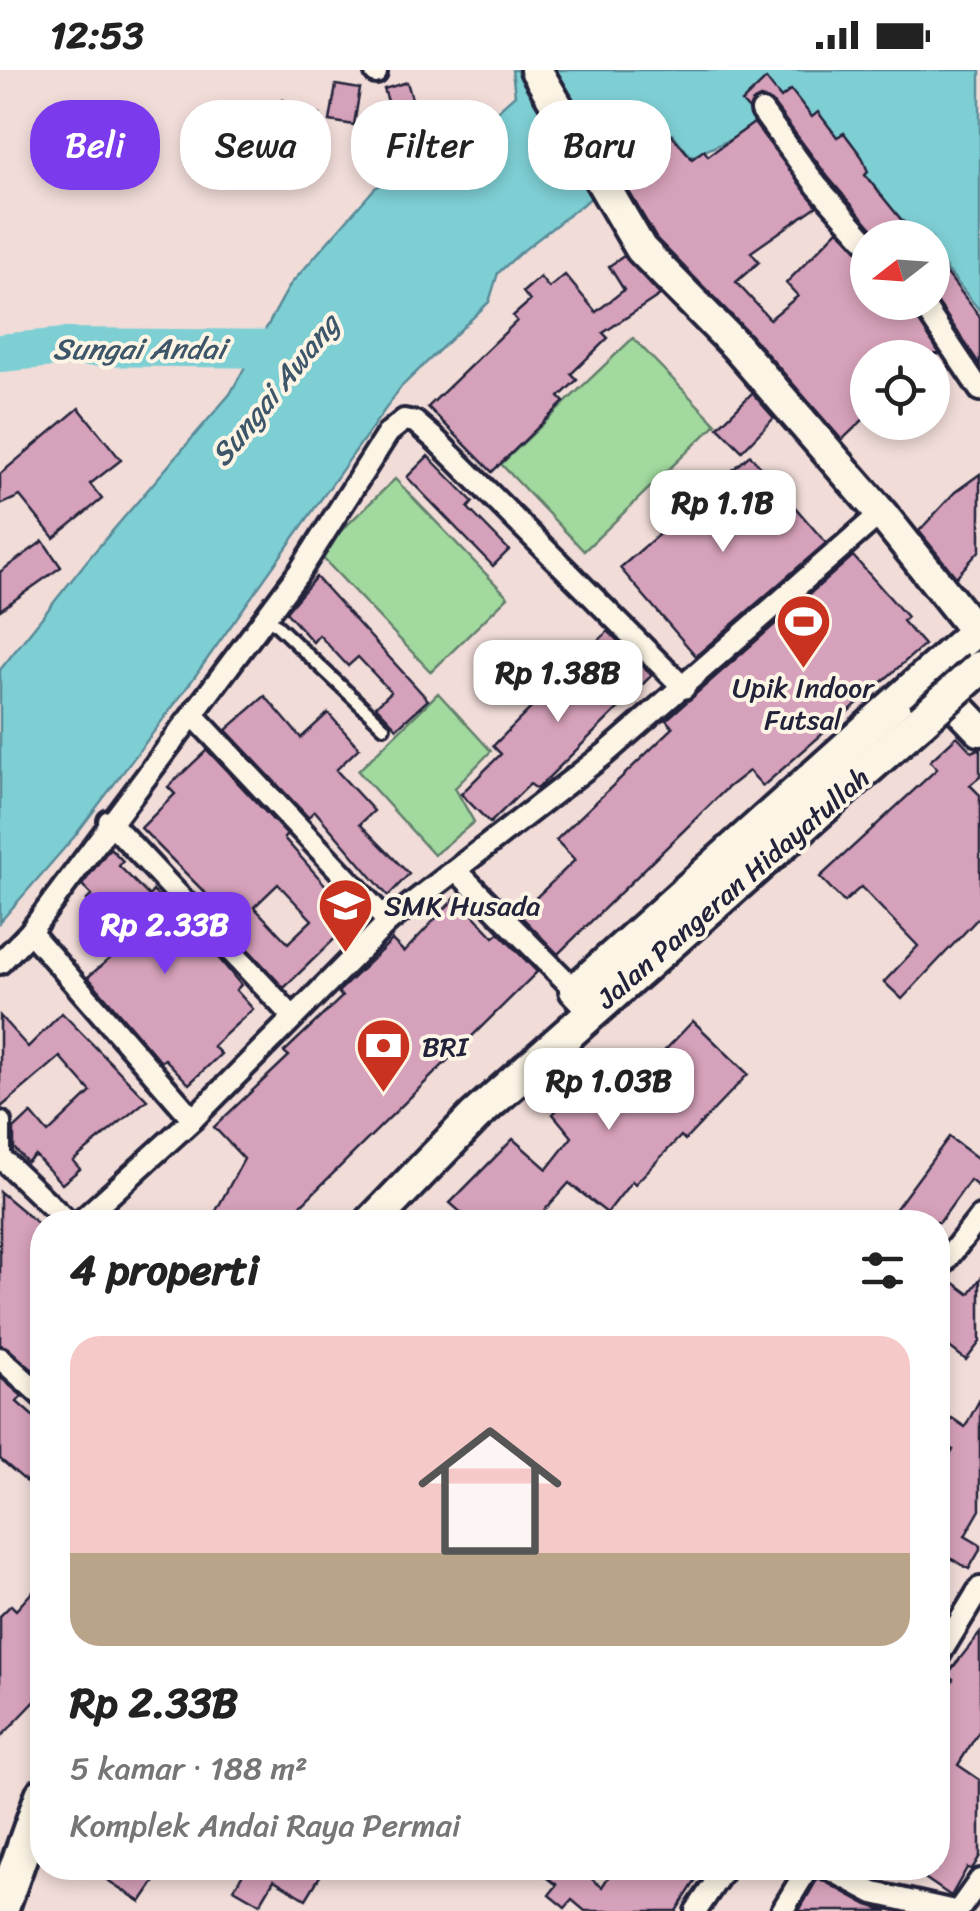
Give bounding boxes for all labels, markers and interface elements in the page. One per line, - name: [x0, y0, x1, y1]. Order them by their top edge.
- text: 12:53: [50, 2, 144, 69]
- chip: Beli: [30, 100, 160, 190]
- chip: Sewa: [180, 100, 331, 190]
- chip: Filter: [351, 100, 508, 190]
- chip: Baru: [528, 100, 671, 190]
- north arrow: [850, 220, 950, 320]
- map controls: [850, 220, 950, 440]
- water label: Sungai Awang: [196, 299, 356, 479]
- water label: Sungai Andai: [53, 322, 231, 376]
- button: locate: [850, 340, 950, 440]
- pin: Rp 1.1B: [631, 470, 815, 555]
- text: Rp 1.1B: [672, 474, 774, 531]
- sports icon: Upik Indoor Futsal: [773, 591, 833, 670]
- pin: Rp 1.38B: [455, 640, 661, 725]
- text: Rp 1.38B: [495, 644, 621, 701]
- place label: Upik Indoor Futsal: [732, 663, 875, 744]
- street label: Jalan Pangeran Hidayatullah: [584, 755, 881, 1022]
- school or university icon: SMK Husada: [315, 875, 375, 954]
- place label: SMK Husada: [384, 881, 540, 930]
- pin: Rp 2.33B: [62, 892, 268, 977]
- text: Rp 2.33B: [101, 896, 229, 953]
- bank icon: BRI: [353, 1016, 413, 1095]
- place label: BRI: [422, 1022, 470, 1071]
- pin: Rp 1.03B: [506, 1048, 712, 1133]
- text: Rp 1.03B: [546, 1052, 672, 1109]
- text: 4 properti: [70, 1233, 259, 1307]
- icon: filters: [855, 1243, 910, 1298]
- icon: home: [400, 1401, 580, 1581]
- text: Rp 2.33B: [70, 1666, 238, 1740]
- text: 5 kamar · 188 m²: [70, 1740, 308, 1797]
- text: Komplek Andai Raya Permai: [70, 1797, 461, 1854]

